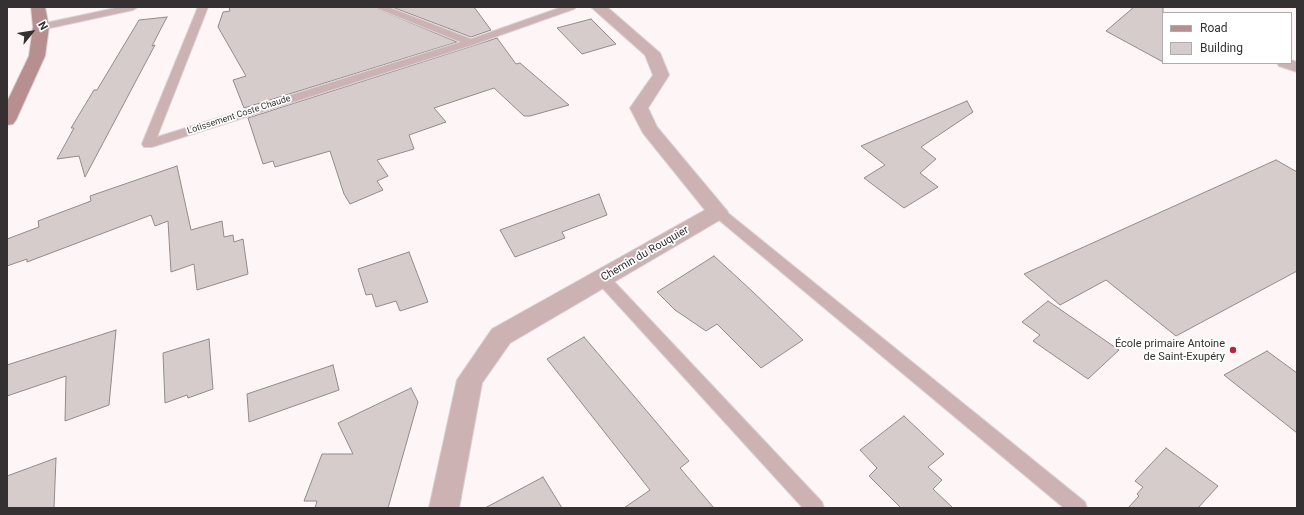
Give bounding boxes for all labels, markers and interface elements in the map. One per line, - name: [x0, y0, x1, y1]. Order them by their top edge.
- north arrow: [12, 12, 52, 52]
- legend: [1162, 12, 1292, 64]
- text: N: [35, 19, 50, 32]
- text: Road: [1200, 21, 1228, 35]
- text: Building: [1200, 41, 1243, 55]
- street label: Lotissement Coste Chaude: [186, 93, 292, 137]
- street label: Chemin du Rouquier: [599, 224, 691, 284]
- place label: École primaire Antoine de Saint-Exupéry: [1115, 337, 1225, 363]
- marker: École primaire Antoine de Saint-Exupéry: [1228, 345, 1238, 355]

